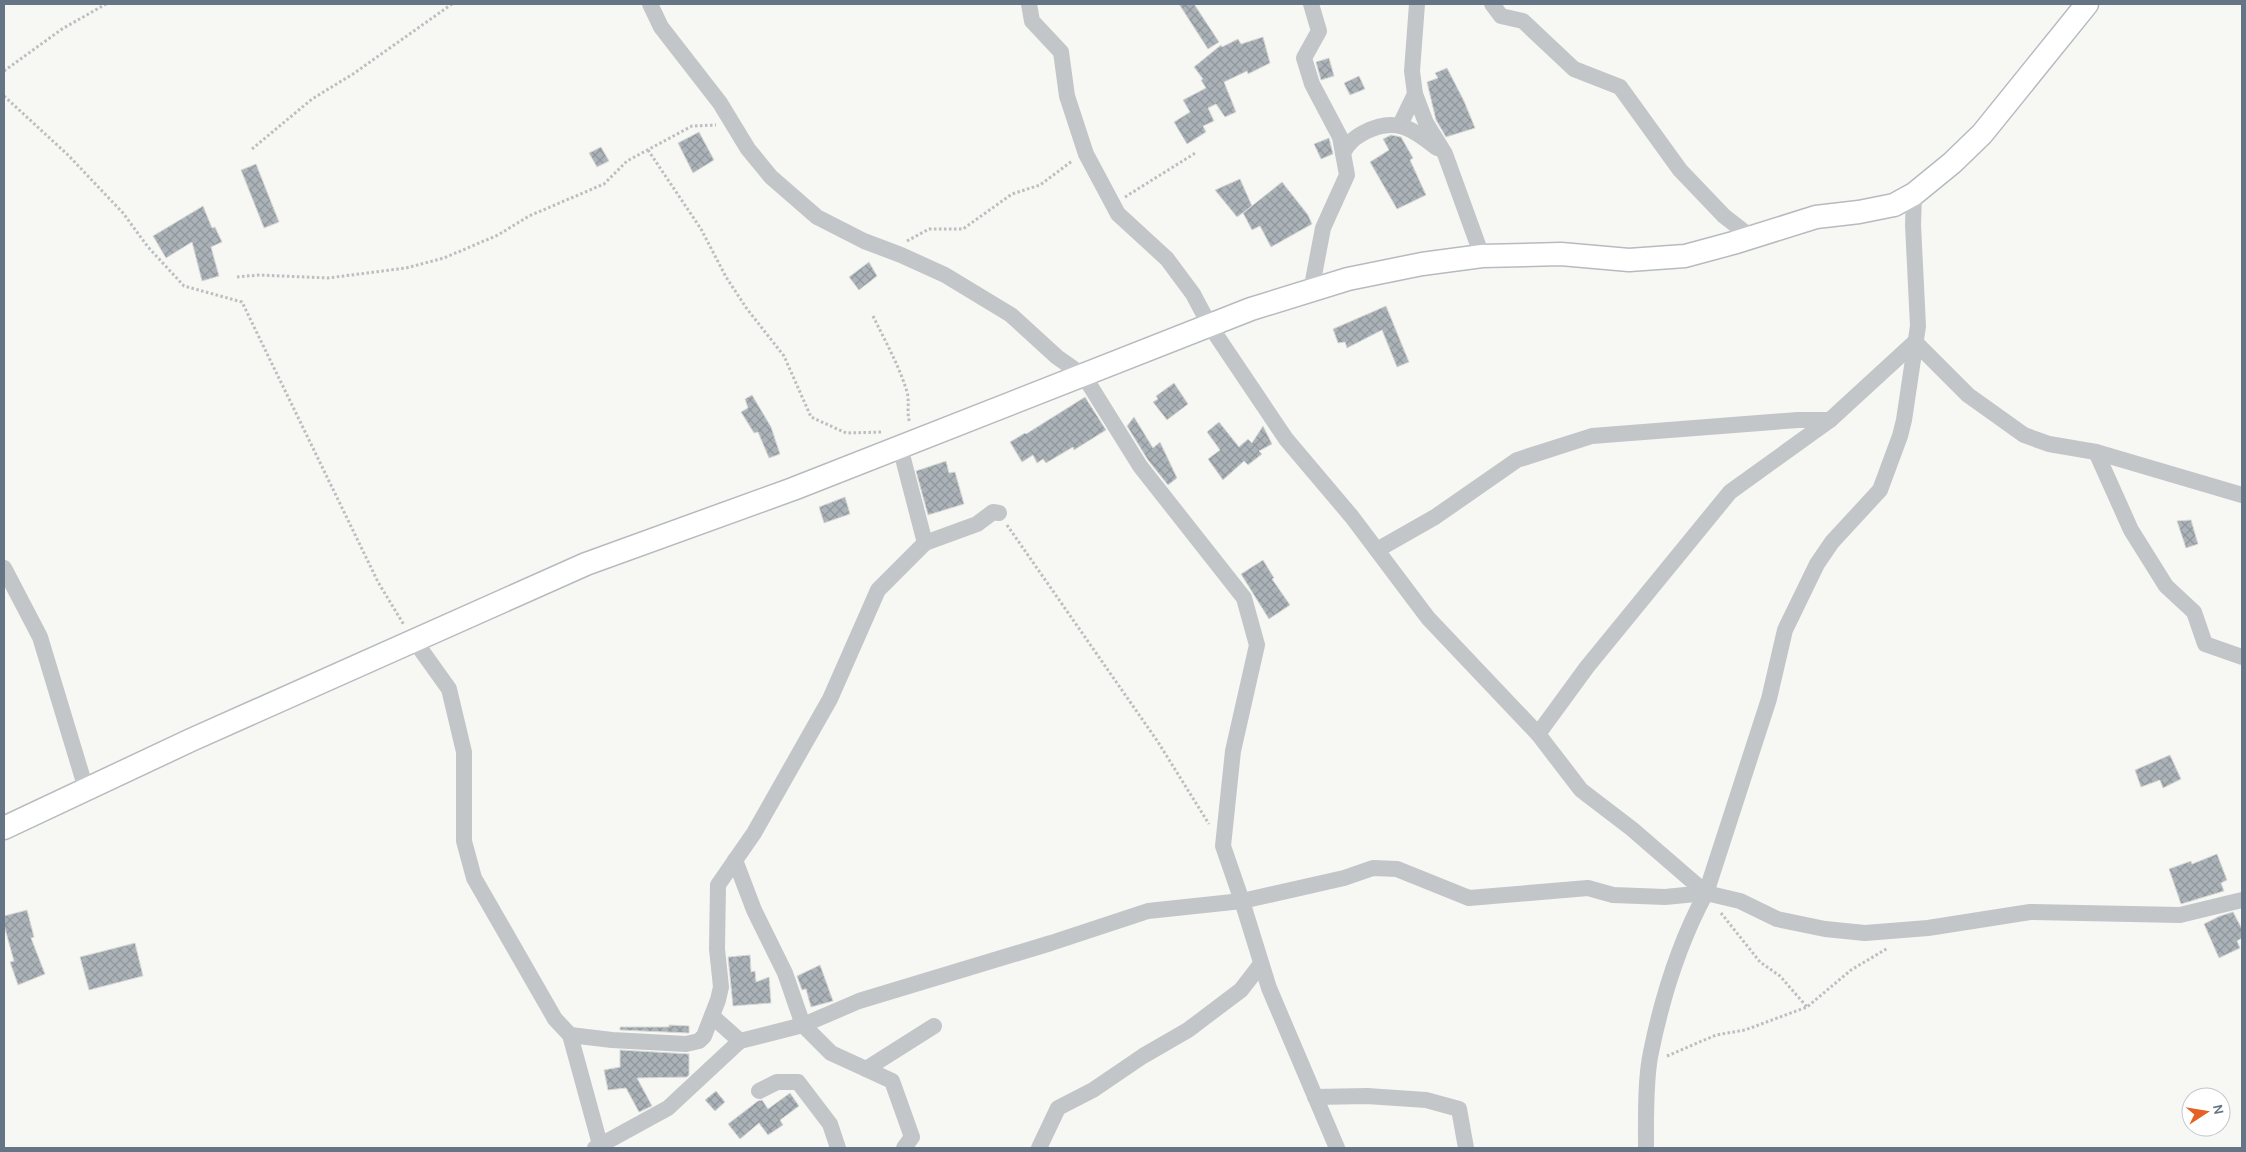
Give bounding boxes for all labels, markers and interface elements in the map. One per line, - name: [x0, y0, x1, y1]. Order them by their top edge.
- north arrow: [2181, 1087, 2231, 1137]
- text: N: [2209, 1103, 2228, 1116]

